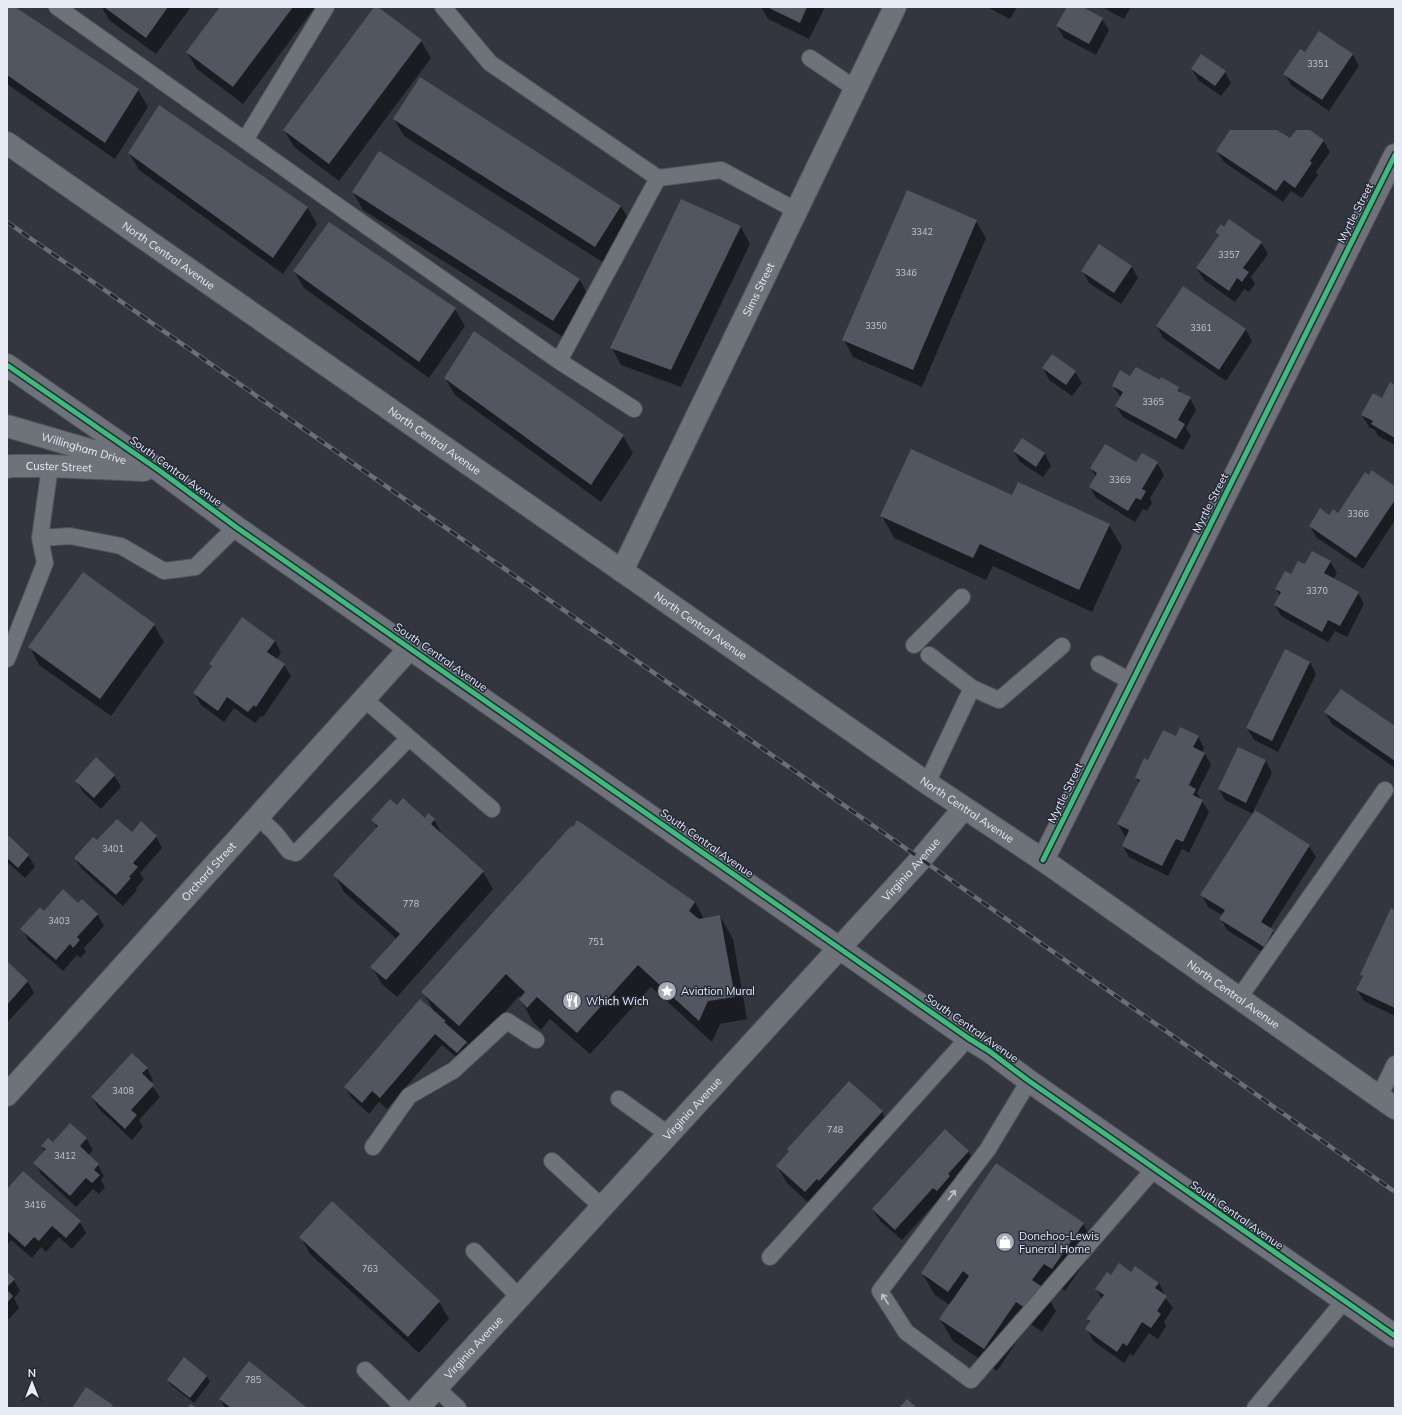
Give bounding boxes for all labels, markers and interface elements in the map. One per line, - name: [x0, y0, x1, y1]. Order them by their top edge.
- house number: 3351: [1307, 58, 1329, 69]
- street label: Myrtle Street: [1334, 181, 1376, 245]
- street label: North Central Avenue: [120, 218, 218, 293]
- house number: 3342: [911, 226, 933, 237]
- house number: 3357: [1218, 249, 1240, 260]
- street label: Sims Street: [739, 260, 777, 318]
- house number: 3346: [895, 267, 917, 278]
- house number: 3350: [865, 320, 887, 331]
- house number: 3361: [1190, 322, 1212, 333]
- house number: 3365: [1142, 396, 1164, 407]
- street label: North Central Avenue: [386, 403, 484, 478]
- street label: Willingham Drive: [40, 429, 128, 467]
- street label: South Central Avenue: [127, 433, 225, 509]
- street label: Custer Street: [26, 459, 92, 475]
- street label: Myrtle Street: [1189, 471, 1231, 535]
- house number: 3369: [1109, 474, 1131, 485]
- house number: 3366: [1347, 508, 1369, 519]
- house number: 3370: [1306, 585, 1328, 596]
- street label: North Central Avenue: [652, 588, 750, 663]
- street label: South Central Avenue: [392, 620, 490, 694]
- street label: Myrtle Street: [1044, 760, 1086, 825]
- street label: North Central Avenue: [918, 773, 1017, 846]
- street label: South Central Avenue: [658, 806, 756, 880]
- street label: Virginia Avenue: [879, 835, 943, 904]
- street label: Orchard Street: [178, 839, 239, 904]
- house number: 3401: [102, 843, 124, 854]
- house number: 778: [403, 898, 419, 909]
- house number: 3403: [48, 915, 70, 926]
- house number: 751: [588, 936, 604, 947]
- street label: North Central Avenue: [1185, 957, 1282, 1032]
- place icon: Aviation Mural: [656, 980, 678, 1002]
- place label: Aviation Mural: [681, 984, 755, 998]
- restaurant icon: Which Wich: [561, 990, 583, 1012]
- street label: South Central Avenue: [923, 991, 1021, 1065]
- place label: Which Wich: [586, 994, 649, 1008]
- street label: Virginia Avenue: [660, 1074, 725, 1143]
- house number: 3408: [112, 1085, 134, 1096]
- house number: 748: [827, 1124, 843, 1135]
- house number: 3412: [54, 1150, 76, 1161]
- street label: South Central Avenue: [1188, 1178, 1286, 1252]
- one-way arrow: [948, 1190, 957, 1201]
- house number: 3416: [24, 1199, 46, 1210]
- place label: Donehoo-Lewis Funeral Home: [1019, 1229, 1099, 1256]
- shop icon: Donehoo-Lewis Funeral Home: [994, 1231, 1016, 1253]
- house number: 763: [362, 1263, 378, 1274]
- one-way arrow: [881, 1294, 889, 1305]
- street label: Virginia Avenue: [441, 1313, 506, 1382]
- north arrow: [12, 1363, 52, 1403]
- text: N: [28, 1366, 36, 1380]
- house number: 785: [245, 1374, 262, 1385]

